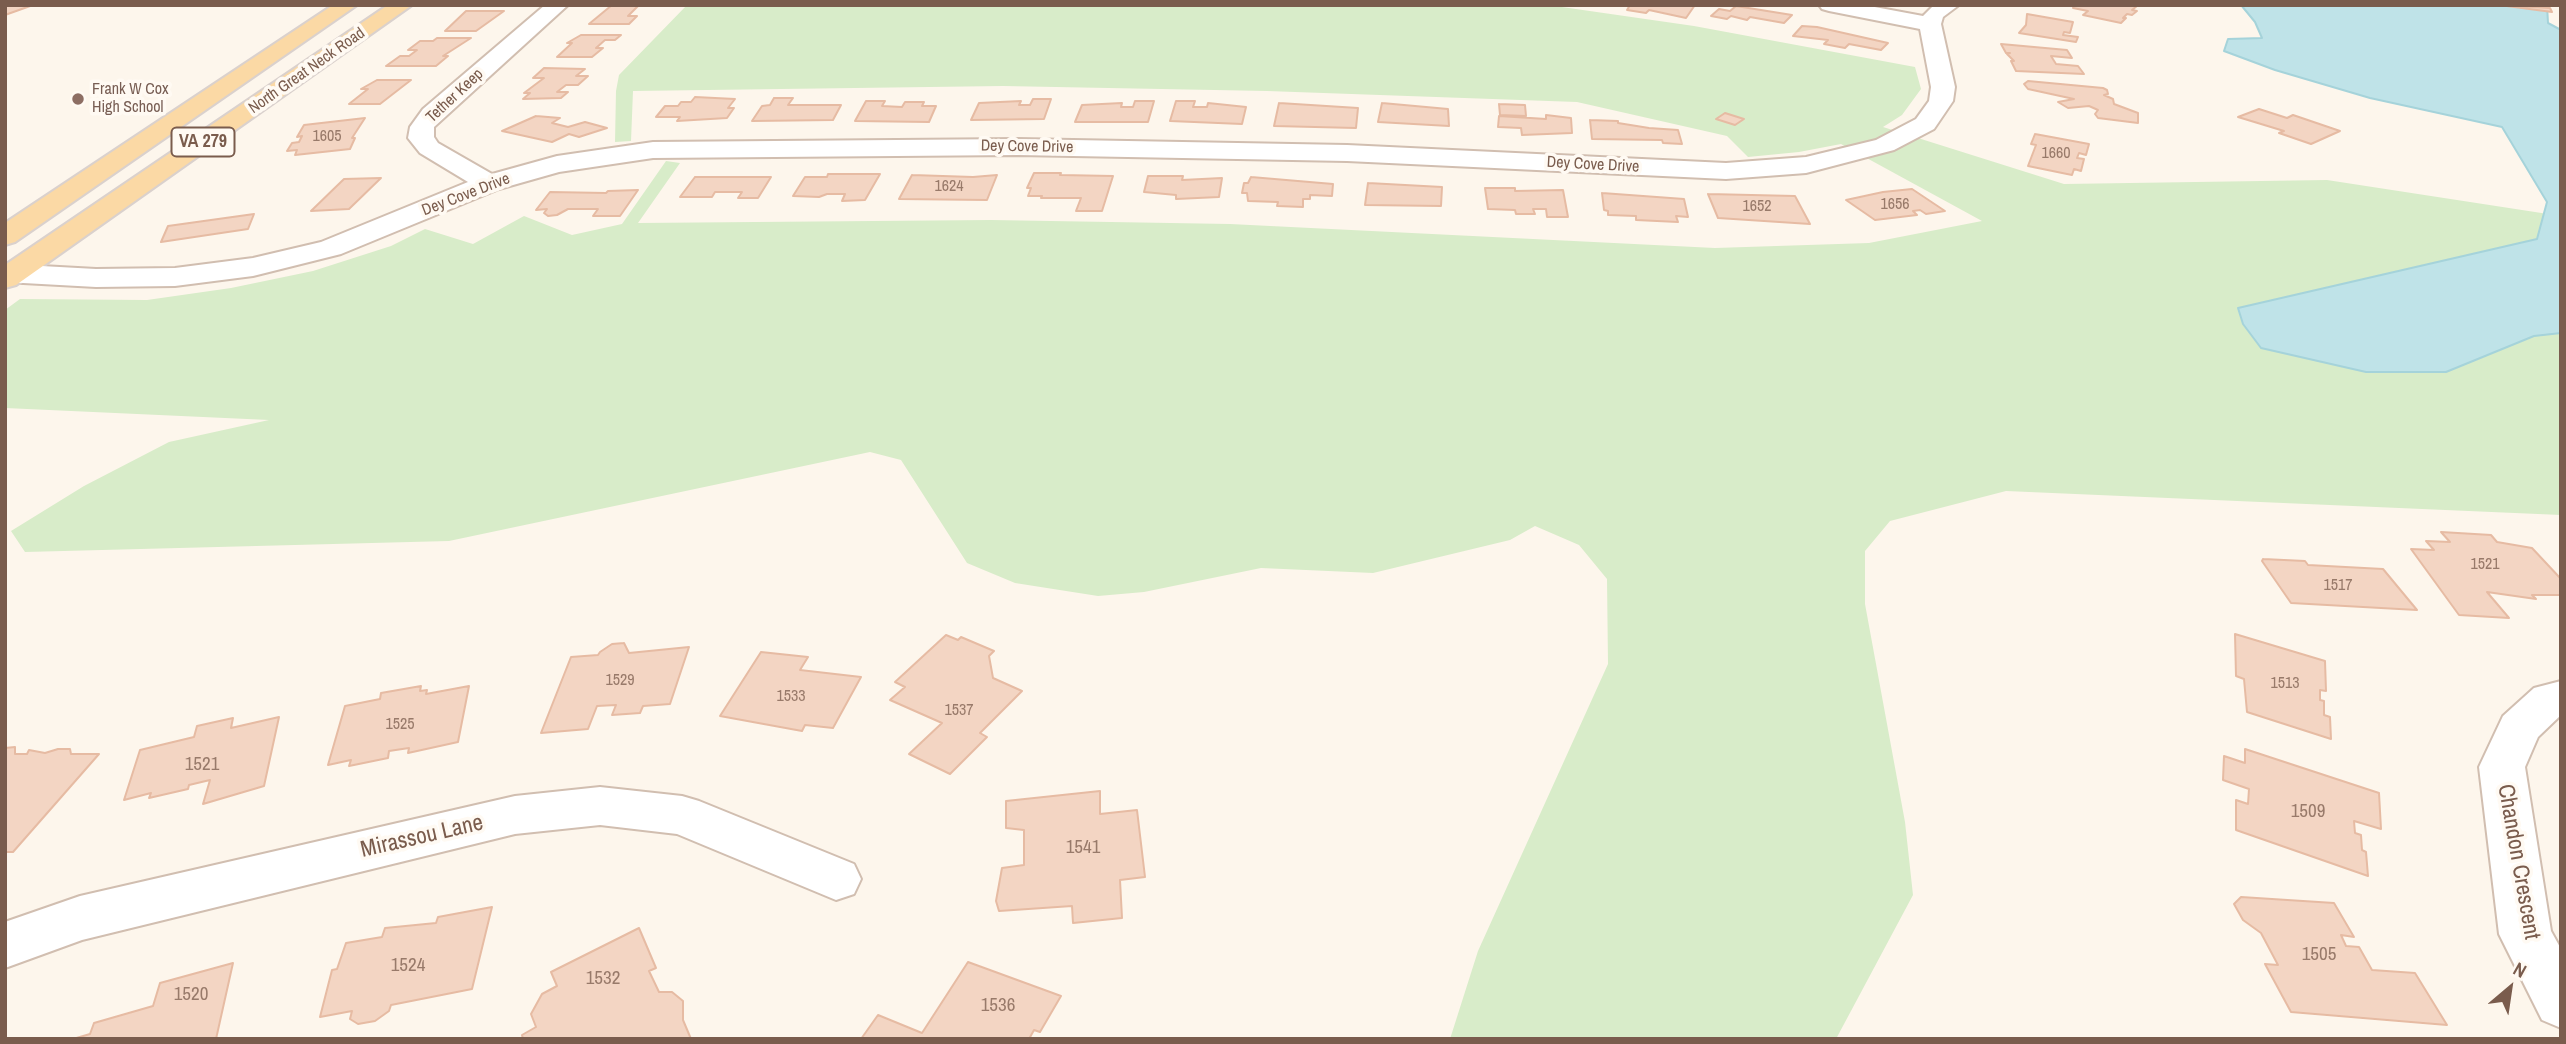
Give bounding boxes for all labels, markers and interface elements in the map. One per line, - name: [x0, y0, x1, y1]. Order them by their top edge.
- street label: North Great Neck Road: [245, 24, 369, 118]
- street label: Tether Keep: [423, 65, 487, 127]
- place label: Frank W Cox High School: [92, 80, 169, 118]
- marker: Frank W Cox High School: [70, 91, 86, 107]
- road number: VA 279: [172, 127, 234, 156]
- house number: 1605: [312, 127, 342, 147]
- street label: Dey Cove Drive: [981, 137, 1073, 157]
- house number: 1660: [2041, 144, 2071, 164]
- street label: Dey Cove Drive: [1546, 153, 1640, 177]
- street label: Dey Cove Drive: [419, 169, 513, 221]
- house number: 1624: [934, 177, 964, 197]
- house number: 1656: [1880, 195, 1910, 215]
- house number: 1652: [1742, 197, 1772, 217]
- house number: 1521: [2470, 555, 2500, 575]
- house number: 1517: [2323, 576, 2353, 596]
- house number: 1529: [605, 671, 635, 691]
- house number: 1513: [2270, 674, 2300, 694]
- house number: 1533: [776, 687, 806, 707]
- house number: 1537: [944, 701, 974, 721]
- house number: 1525: [385, 715, 415, 735]
- house number: 1521: [185, 754, 219, 776]
- street label: Chandon Crescent: [2491, 782, 2545, 942]
- house number: 1509: [2291, 801, 2325, 823]
- street label: Mirassou Lane: [358, 810, 486, 864]
- house number: 1541: [1066, 837, 1100, 859]
- house number: 1505: [2302, 944, 2336, 966]
- north arrow: [2475, 953, 2545, 1023]
- house number: 1524: [391, 955, 425, 977]
- text: N: [2509, 956, 2531, 984]
- house number: 1532: [586, 968, 620, 990]
- house number: 1520: [174, 984, 208, 1006]
- house number: 1536: [981, 995, 1015, 1017]

